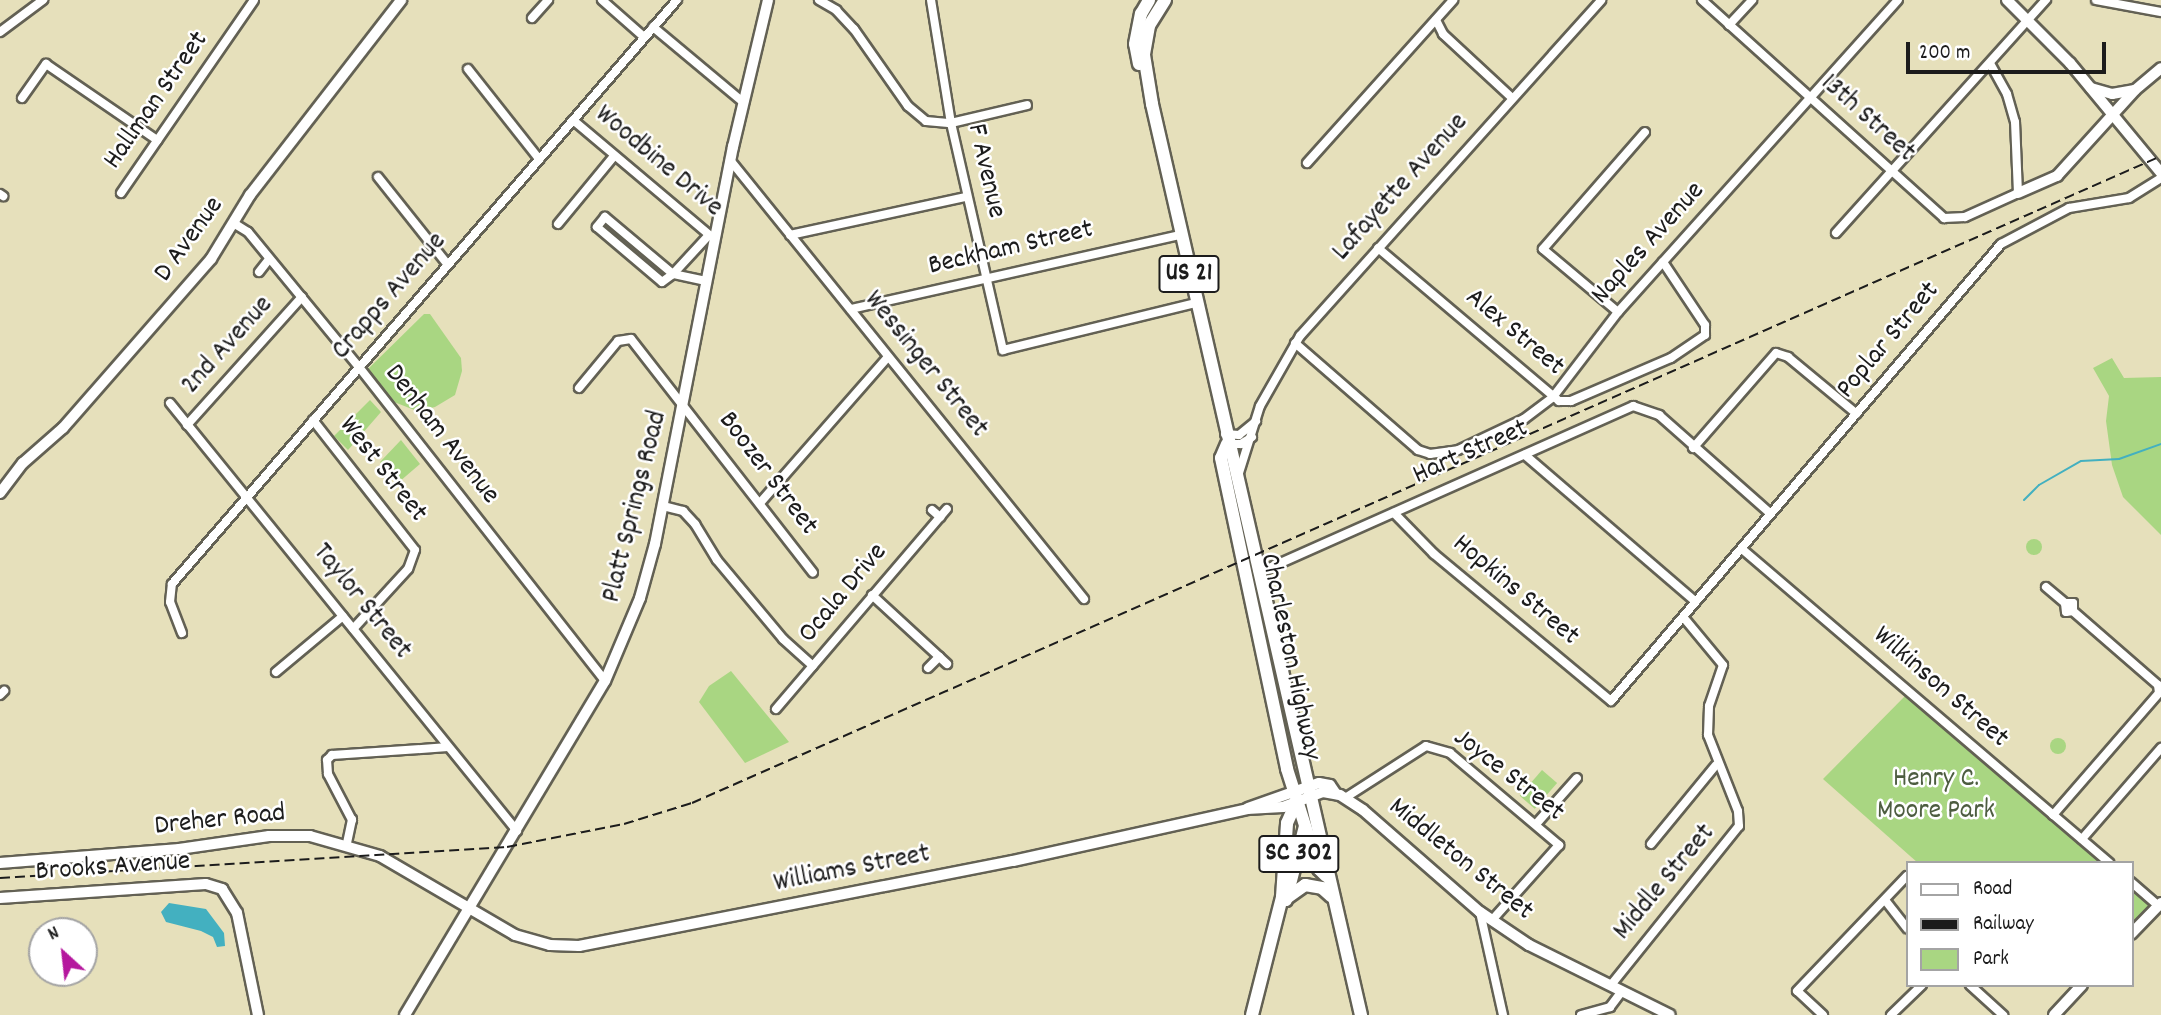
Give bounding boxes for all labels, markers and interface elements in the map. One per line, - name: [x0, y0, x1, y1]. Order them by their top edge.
- street label: Hallman Street: [97, 26, 217, 176]
- scale bar: [1909, 28, 2108, 72]
- text: 200 m: [1919, 39, 1970, 69]
- street label: 13th Street: [1813, 68, 1921, 170]
- street label: Woodbine Drive: [587, 99, 729, 225]
- street label: Lafayette Avenue: [1326, 107, 1476, 269]
- street label: F Avenue: [958, 121, 1012, 221]
- street label: Naples Avenue: [1585, 176, 1713, 312]
- street label: D Avenue: [148, 191, 232, 289]
- street label: Beckham Street: [925, 214, 1097, 284]
- street label: Crapps Avenue: [326, 226, 454, 368]
- road number: US 21: [1158, 252, 1220, 296]
- street label: Poplar Street: [1830, 276, 1948, 406]
- street label: Alex Street: [1458, 282, 1570, 384]
- street label: Wessinger Street: [855, 285, 995, 445]
- street label: 2nd Avenue: [175, 290, 281, 402]
- street label: Denham Avenue: [376, 358, 506, 512]
- street label: Boozer Street: [710, 406, 824, 542]
- street label: Platt Springs Road: [596, 408, 676, 606]
- street label: West Street: [330, 410, 434, 530]
- street label: Hart Street: [1408, 413, 1534, 493]
- street label: Hopkins Street: [1445, 528, 1585, 654]
- street label: Taylor Street: [304, 537, 418, 667]
- street label: Ocala Drive: [792, 537, 896, 651]
- street label: Charleston Highway: [1251, 551, 1327, 763]
- street label: Wilkinson Street: [1865, 620, 2015, 756]
- street label: Joyce Street: [1446, 722, 1570, 830]
- park label: Henry C. Moore Park: [1877, 763, 1995, 829]
- street label: Middleton Street: [1381, 791, 1539, 929]
- street label: Dreher Road: [153, 797, 287, 845]
- street label: Middle Street: [1607, 818, 1723, 948]
- road number: SC 302: [1257, 832, 1341, 876]
- street label: Williams Street: [771, 838, 933, 902]
- street label: Brooks Avenue: [35, 846, 191, 890]
- legend: [1906, 861, 2133, 987]
- text: Road: [1973, 875, 2012, 905]
- text: Railway: [1973, 910, 2034, 940]
- north arrow: [28, 917, 98, 987]
- text: N: [44, 920, 64, 949]
- text: Park: [1973, 945, 2009, 975]

